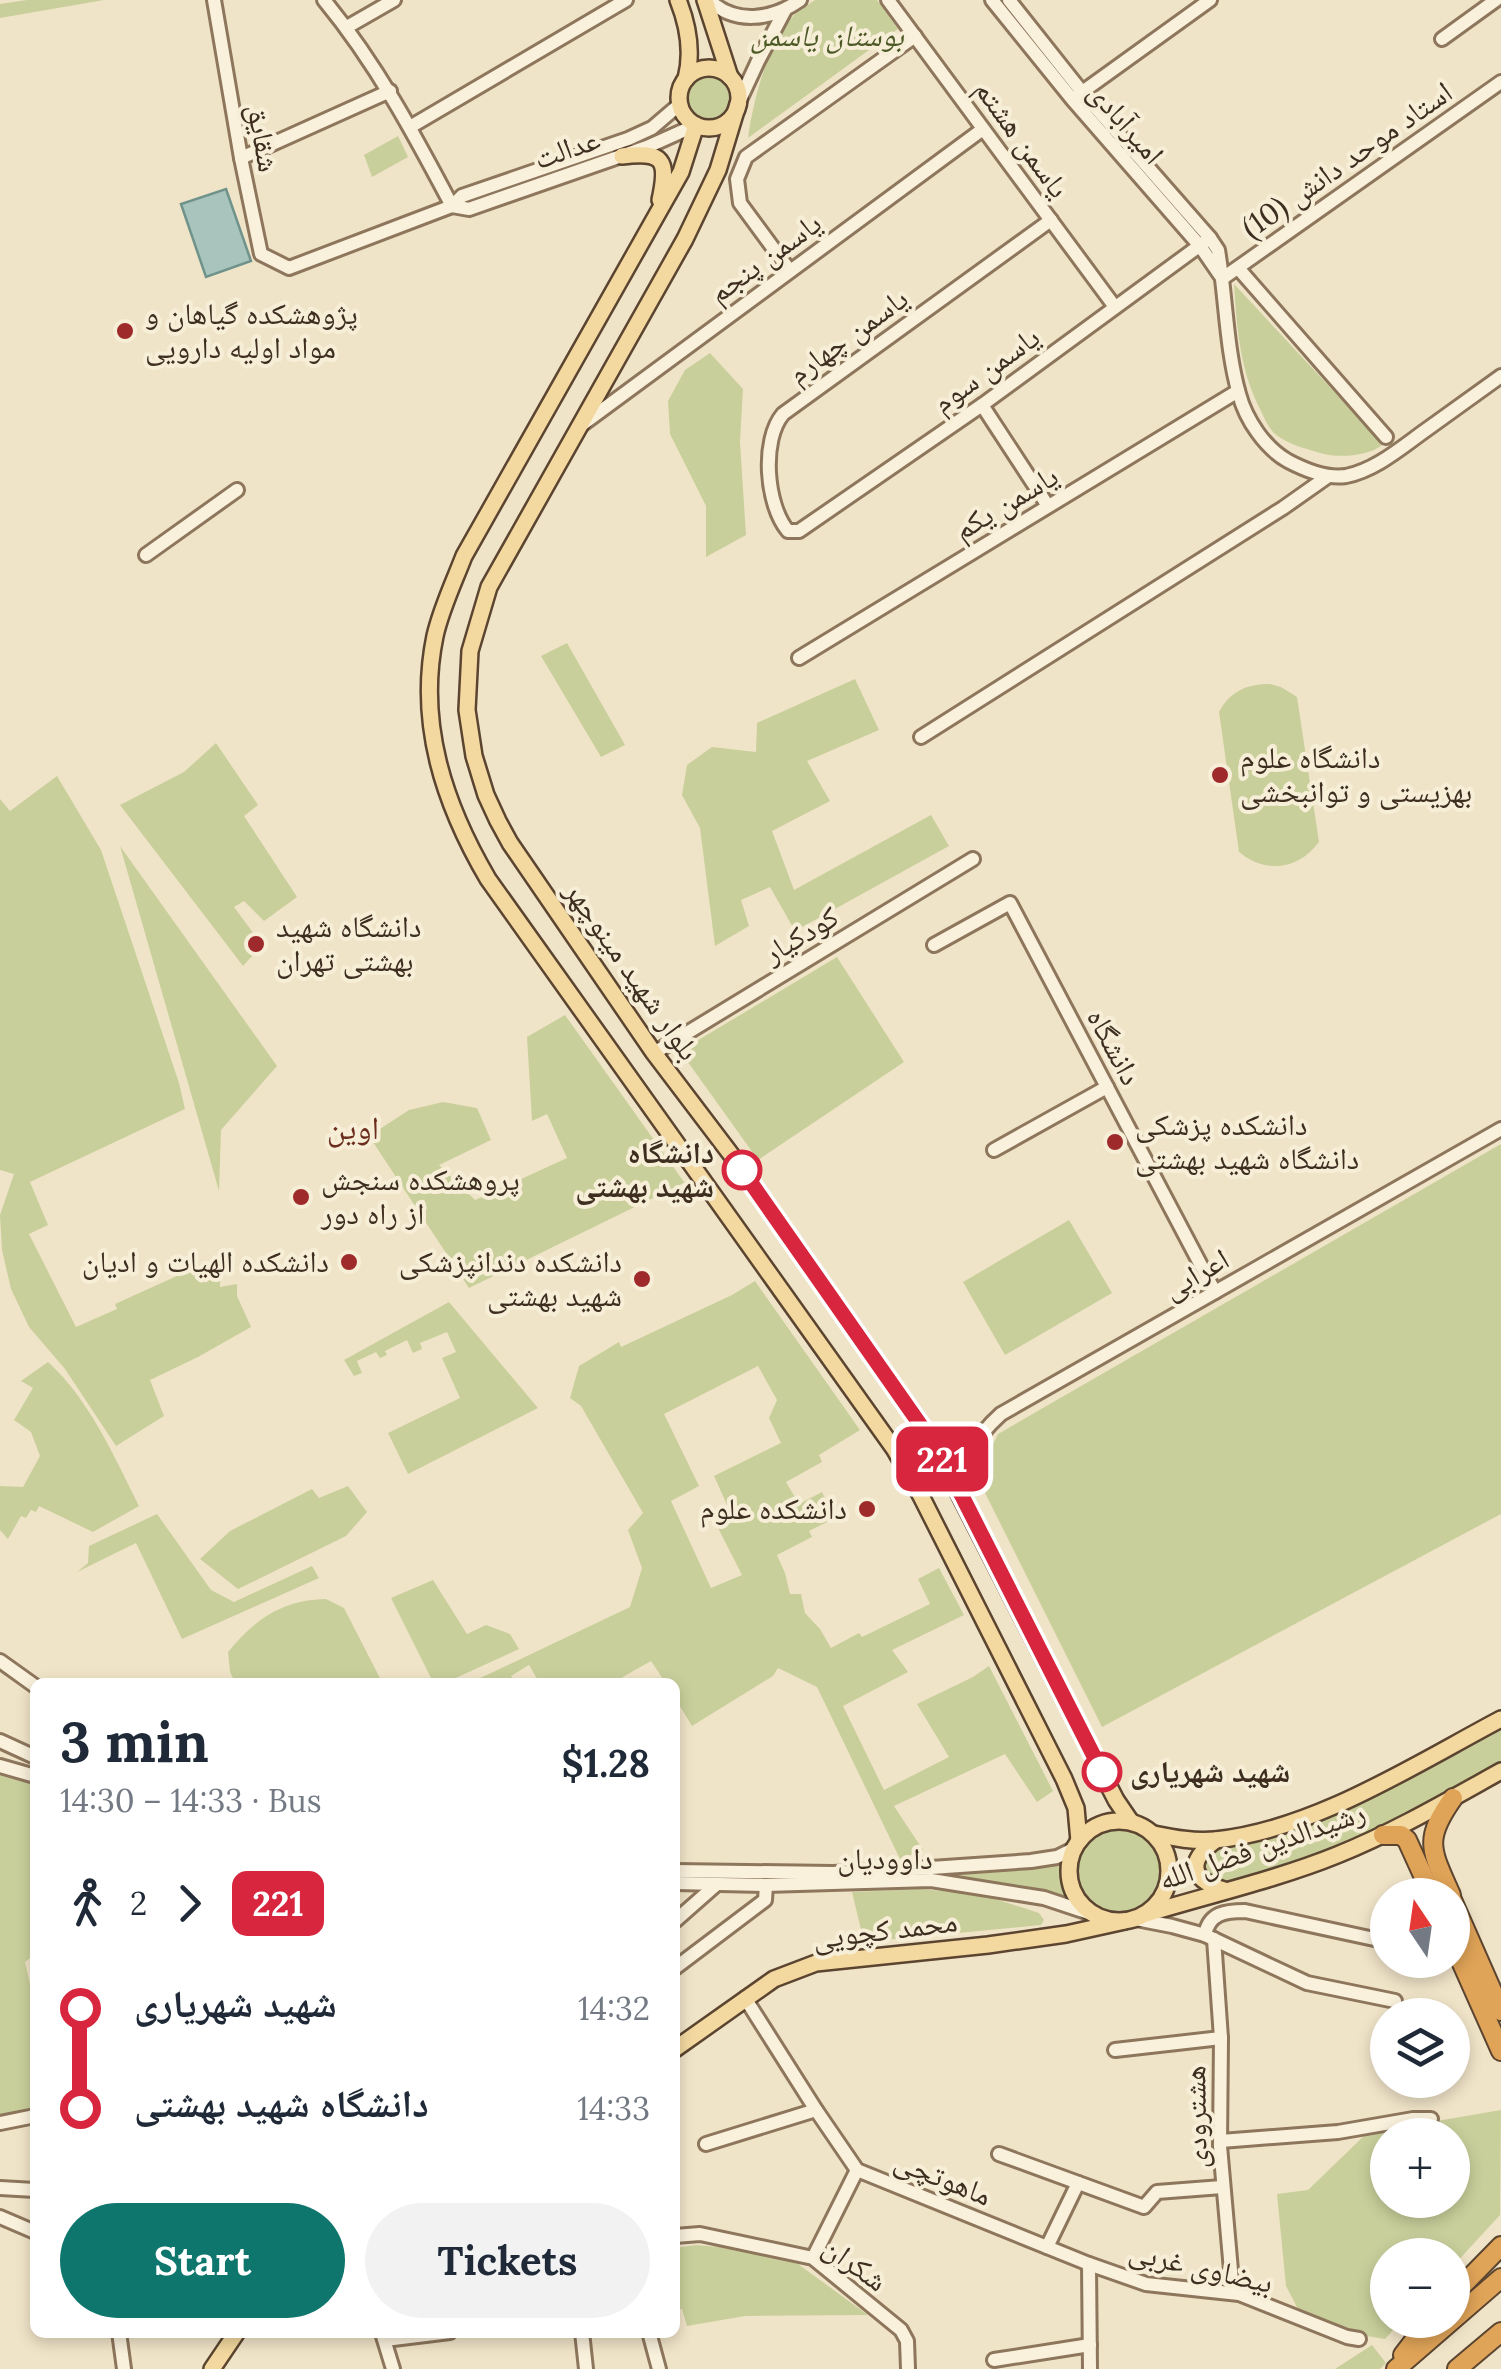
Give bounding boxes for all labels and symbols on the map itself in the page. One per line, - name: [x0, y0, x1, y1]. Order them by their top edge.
- park label: بوستان یاسمن: [750, 16, 904, 54]
- street label: یاسمن هشتم: [965, 72, 1079, 206]
- street label: استاد موحد دانش (10): [1234, 72, 1460, 247]
- street label: امیرآبادی: [1080, 73, 1173, 172]
- street label: شقایق: [239, 101, 289, 175]
- street label: عدالت: [529, 119, 605, 177]
- street label: یاسمن پنجم: [701, 204, 829, 312]
- street label: یاسمن چهارم: [780, 279, 916, 392]
- place label: پژوهشکده گیاهان و مواد اولیه دارویی: [145, 294, 358, 366]
- street label: یاسمن سوم: [924, 317, 1047, 422]
- marker: پژوهشکده گیاهان و مواد اولیه دارویی: [114, 320, 136, 342]
- street label: یاسمن یکم: [946, 456, 1066, 550]
- place label: دانشگاه علوم بهزیستی و توانبخشی: [1240, 738, 1472, 810]
- marker: دانشگاه علوم بهزیستی و توانبخشی: [1209, 764, 1231, 786]
- street label: بلوار شهید مینوچهر: [556, 873, 709, 1067]
- street label: کودکیار: [755, 897, 845, 972]
- place label: دانشگاه شهید بهشتی تهران: [276, 907, 421, 979]
- marker: دانشگاه شهید بهشتی تهران: [245, 933, 267, 955]
- street label: دانشگاه: [1079, 1002, 1151, 1091]
- place label: دانشکده پزشکی دانشگاه شهید بهشتی: [1135, 1105, 1359, 1177]
- district label: اوین: [327, 1107, 379, 1148]
- marker: دانشکده پزشکی دانشگاه شهید بهشتی: [1104, 1131, 1126, 1153]
- place label: دانشگاه شهید بهشتی: [575, 1133, 714, 1205]
- marker: دانشگاه شهید بهشتی: [723, 1151, 761, 1189]
- place label: پروهشکده سنجش از راه دور: [320, 1160, 520, 1232]
- marker: پروهشکده سنجش از راه دور: [290, 1186, 312, 1208]
- street label: اعرابی: [1156, 1239, 1235, 1307]
- place label: دانشکده الهیات و ادیان: [82, 1242, 329, 1280]
- place label: دانشکده دندانپزشکی شهید بهشتی: [399, 1242, 622, 1314]
- marker: دانشکده الهیات و ادیان: [338, 1251, 360, 1273]
- marker: دانشکده دندانپزشکی شهید بهشتی: [631, 1268, 653, 1290]
- line badge: 221: [884, 1426, 1000, 1492]
- place label: دانشکده علوم: [700, 1489, 847, 1528]
- marker: دانشکده علوم: [856, 1498, 878, 1520]
- place label: شهید شهریاری: [1130, 1752, 1290, 1790]
- marker: شهید شهریاری: [1083, 1753, 1121, 1791]
- street label: رشیدالدین فضل الله: [1153, 1792, 1370, 1898]
- street label: داوودیان: [837, 1839, 933, 1877]
- north arrow: [1370, 1878, 1470, 1978]
- street label: محمد کچویی: [810, 1901, 959, 1957]
- street label: هشترودی: [1175, 2065, 1215, 2169]
- street label: ماهوتچی: [889, 2140, 998, 2214]
- street label: شکران: [816, 2227, 895, 2299]
- street label: بیضاوی غربی: [1126, 2231, 1277, 2301]

